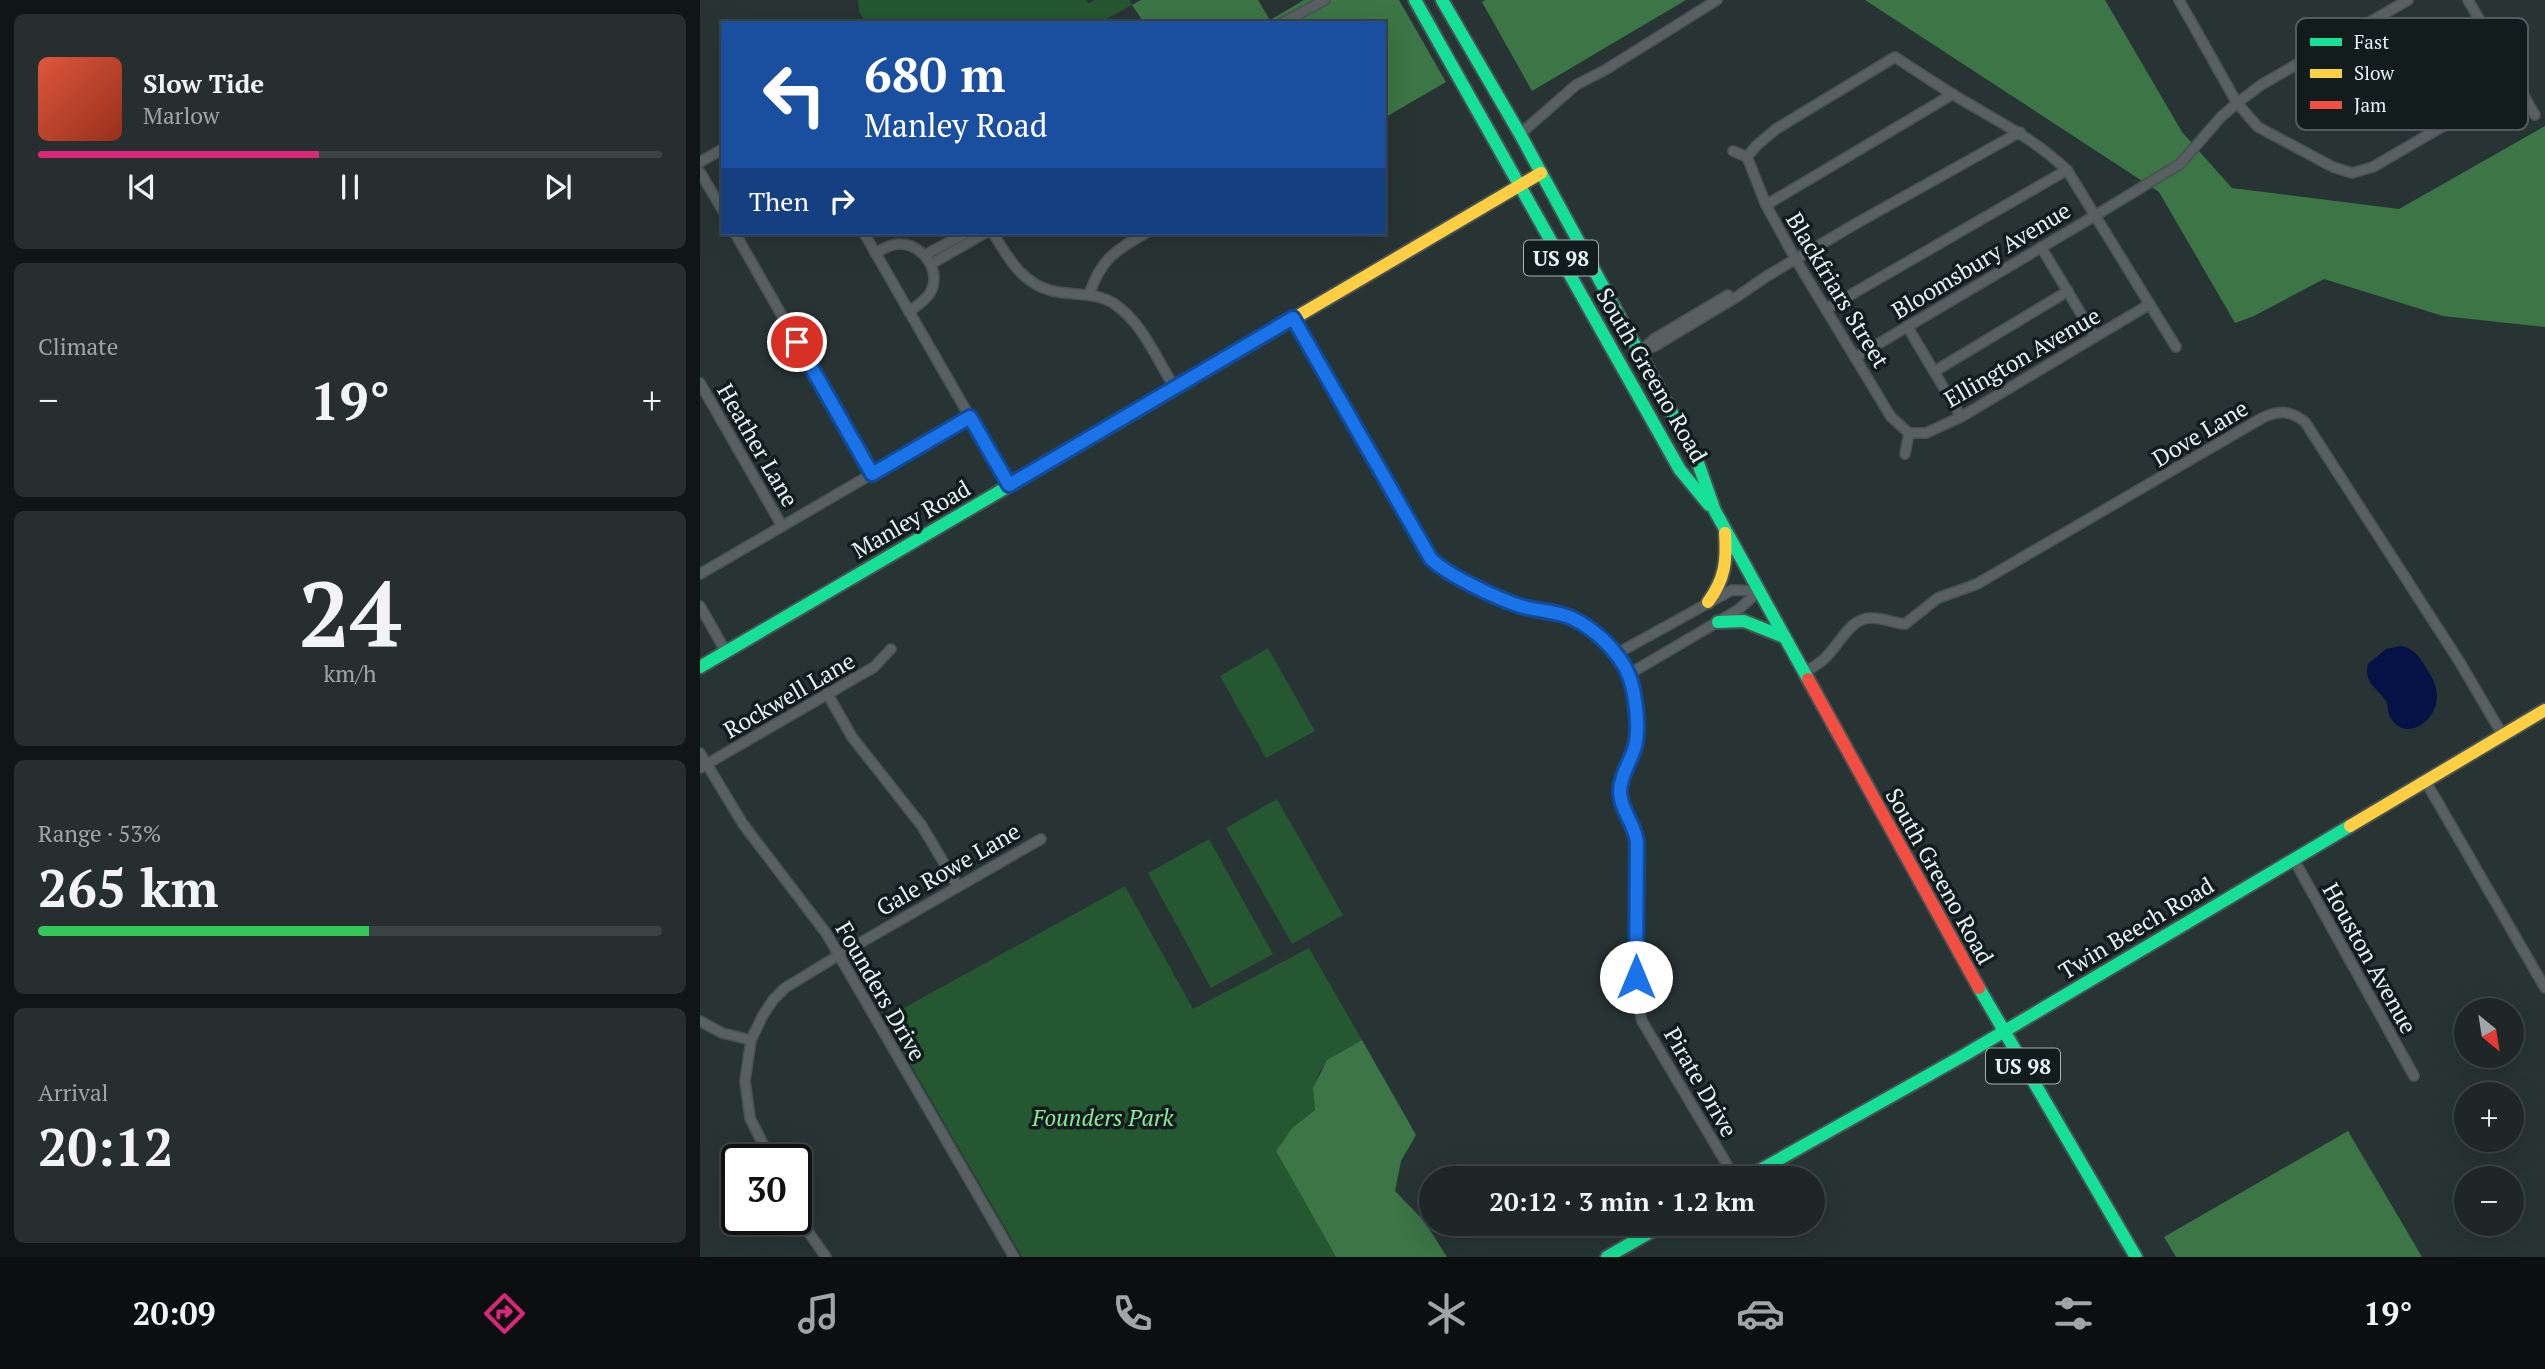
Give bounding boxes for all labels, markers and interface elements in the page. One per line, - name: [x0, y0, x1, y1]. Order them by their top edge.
- legend: [2296, 18, 2528, 130]
- text: Fast: [2354, 29, 2389, 54]
- text: 680 m: [864, 41, 1006, 106]
- icon: left: [749, 49, 840, 140]
- text: Slow: [2354, 60, 2395, 85]
- text: Slow Tide: [143, 66, 264, 100]
- text: Jam: [2354, 92, 2387, 117]
- text: Marlow: [143, 100, 220, 131]
- text: Manley Road: [864, 104, 1047, 146]
- icon: previous: [123, 168, 161, 206]
- icon: pause: [331, 168, 369, 206]
- icon: next: [539, 168, 577, 206]
- icon: right: [823, 182, 861, 220]
- text: Then: [749, 184, 809, 218]
- street label: Bloomsbury Avenue: [1886, 194, 2076, 326]
- street label: Blackfriars Street: [1779, 206, 1897, 374]
- road number: US 98: [1524, 240, 1598, 276]
- street label: South Greeno Road: [1589, 282, 1715, 468]
- street label: Ellington Avenue: [1938, 300, 2106, 414]
- pin: [767, 312, 827, 372]
- icon: arrive: [778, 323, 816, 361]
- text: Climate: [38, 331, 118, 362]
- text: 19°: [310, 366, 390, 435]
- text: −: [38, 375, 58, 425]
- text: +: [642, 375, 662, 425]
- street label: Heather Lane: [710, 378, 806, 512]
- street label: Dove Lane: [2146, 392, 2254, 474]
- street label: Manley Road: [846, 473, 976, 565]
- text: 24: [299, 552, 401, 673]
- street label: Rockwell Lane: [718, 645, 860, 745]
- text: km/h: [323, 658, 377, 689]
- street label: South Greeno Road: [1879, 782, 2001, 970]
- street label: Gale Rowe Lane: [870, 815, 1026, 923]
- text: Range · 53%: [38, 818, 161, 849]
- text: 265 km: [38, 853, 219, 922]
- street label: Twin Beech Road: [2053, 869, 2219, 986]
- street label: Houston Avenue: [2316, 877, 2424, 1039]
- street label: Founders Drive: [829, 916, 933, 1066]
- position arrow: [1599, 940, 1673, 1014]
- north arrow: [2454, 998, 2524, 1068]
- map controls: [2454, 998, 2524, 1236]
- street label: Pirate Drive: [1657, 1022, 1745, 1142]
- road number: US 98: [1986, 1048, 2060, 1084]
- text: Arrival: [38, 1077, 109, 1108]
- button: +: [2454, 1082, 2524, 1152]
- park label: Founders Park: [1031, 1102, 1175, 1133]
- text: 20:12: [38, 1112, 173, 1181]
- speed limit sign: 30: [721, 1144, 812, 1235]
- button: −: [2454, 1166, 2524, 1236]
- text: 20:12 · 3 min · 1.2 km: [1489, 1184, 1755, 1218]
- icon: directions: [480, 1289, 529, 1338]
- icon: music: [794, 1289, 843, 1338]
- icon: phone: [1108, 1289, 1157, 1338]
- icon: climate: [1422, 1289, 1471, 1338]
- icon: car: [1736, 1289, 1785, 1338]
- icon: filters: [2049, 1289, 2098, 1338]
- text: 20:09: [132, 1292, 216, 1334]
- text: 19°: [2363, 1292, 2413, 1334]

